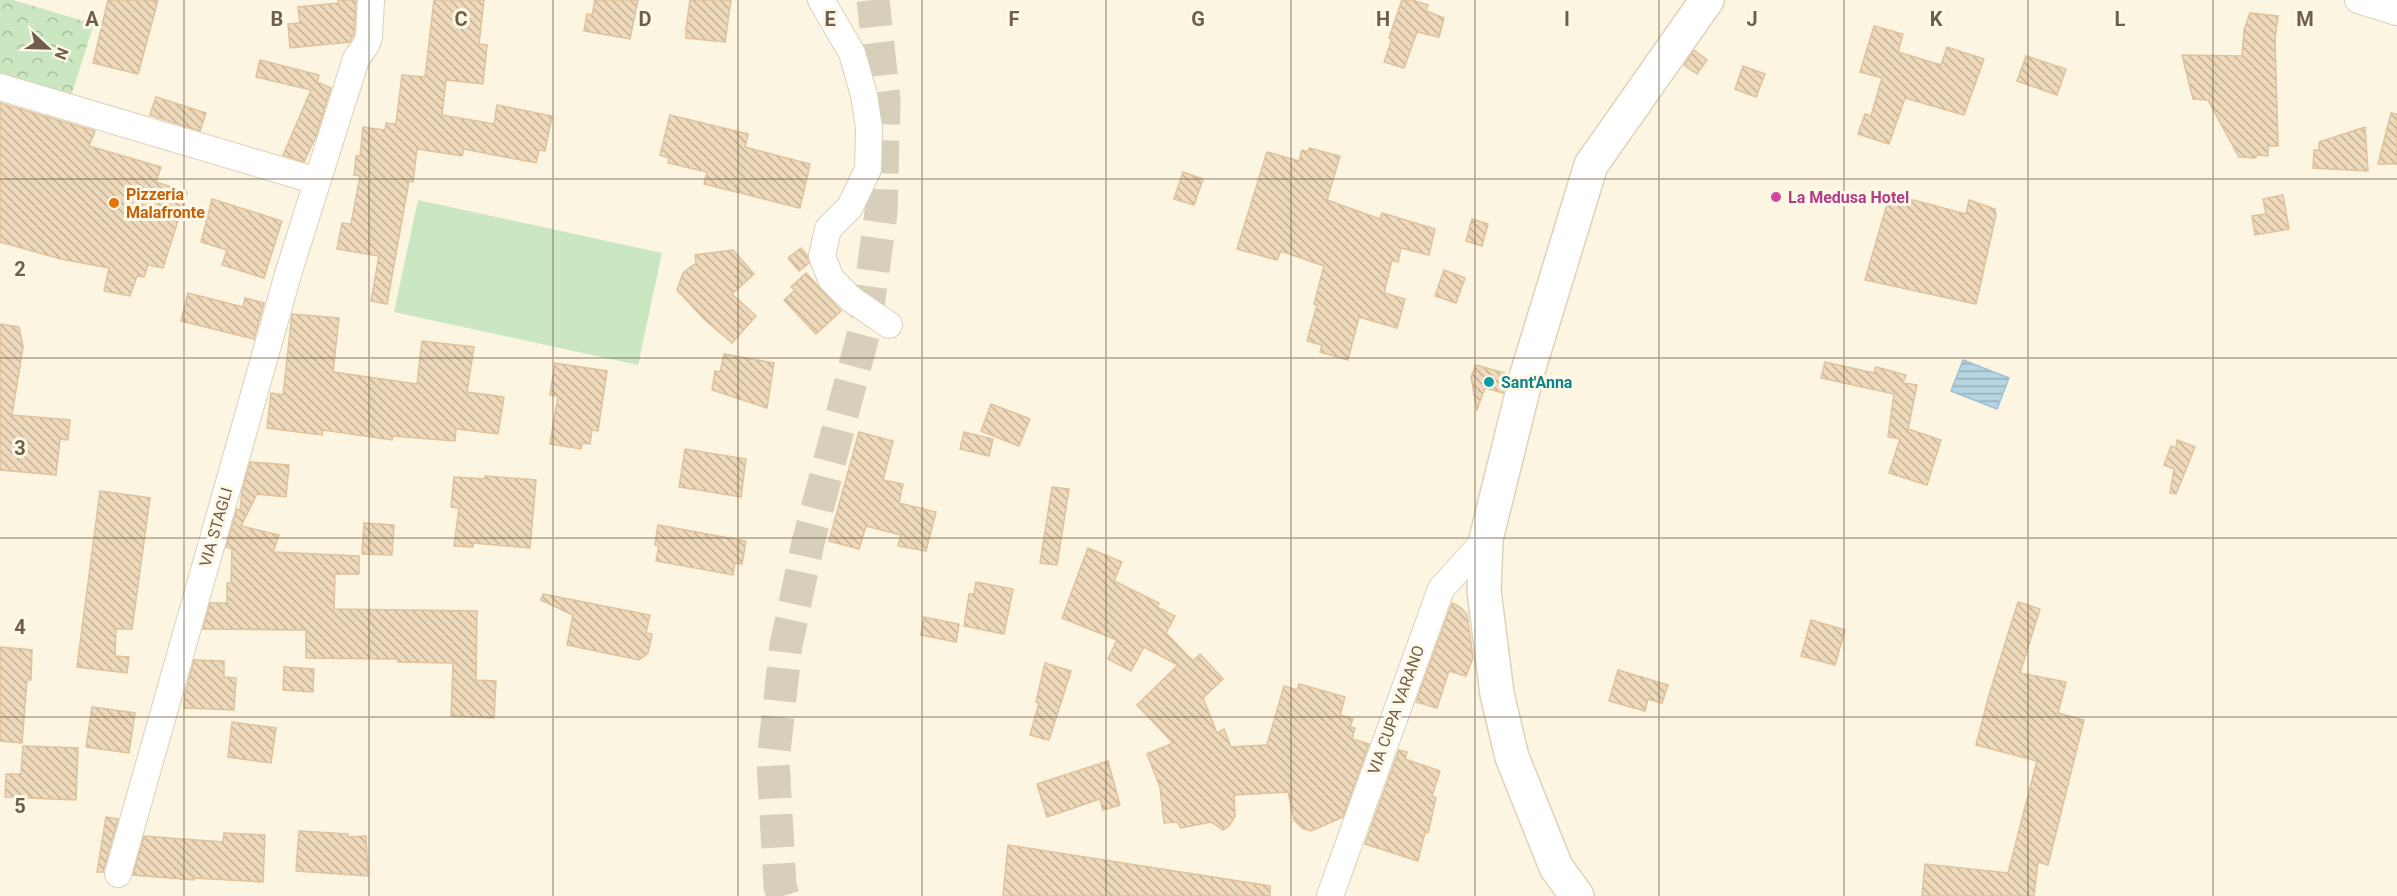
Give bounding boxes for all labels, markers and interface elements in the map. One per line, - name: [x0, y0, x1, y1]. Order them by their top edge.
- text: A: [85, 7, 99, 31]
- text: B: [271, 7, 283, 31]
- text: C: [454, 7, 468, 31]
- text: D: [639, 7, 652, 31]
- text: E: [824, 7, 836, 31]
- text: F: [1009, 7, 1020, 31]
- text: G: [1191, 7, 1205, 31]
- text: H: [1376, 7, 1390, 31]
- text: I: [1564, 7, 1570, 31]
- text: J: [1746, 7, 1758, 31]
- text: K: [1930, 7, 1943, 31]
- text: L: [2115, 7, 2126, 31]
- text: M: [2296, 7, 2314, 31]
- north arrow: [18, 18, 78, 78]
- text: N: [51, 45, 72, 62]
- place label: Pizzeria Malafronte: [126, 185, 205, 222]
- place label: La Medusa Hotel: [1788, 188, 1909, 207]
- marker: La Medusa Hotel: [1769, 190, 1783, 204]
- marker: Pizzeria Malafronte: [107, 196, 121, 210]
- text: 2: [14, 257, 26, 281]
- place label: Sant'Anna: [1501, 373, 1573, 392]
- marker: Sant'Anna: [1482, 375, 1496, 389]
- text: 3: [14, 436, 26, 460]
- street label: VIA STAGLI: [196, 485, 236, 569]
- text: 4: [14, 615, 26, 639]
- street label: VIA CUPA VARANO: [1364, 643, 1428, 777]
- text: 5: [14, 794, 26, 818]

